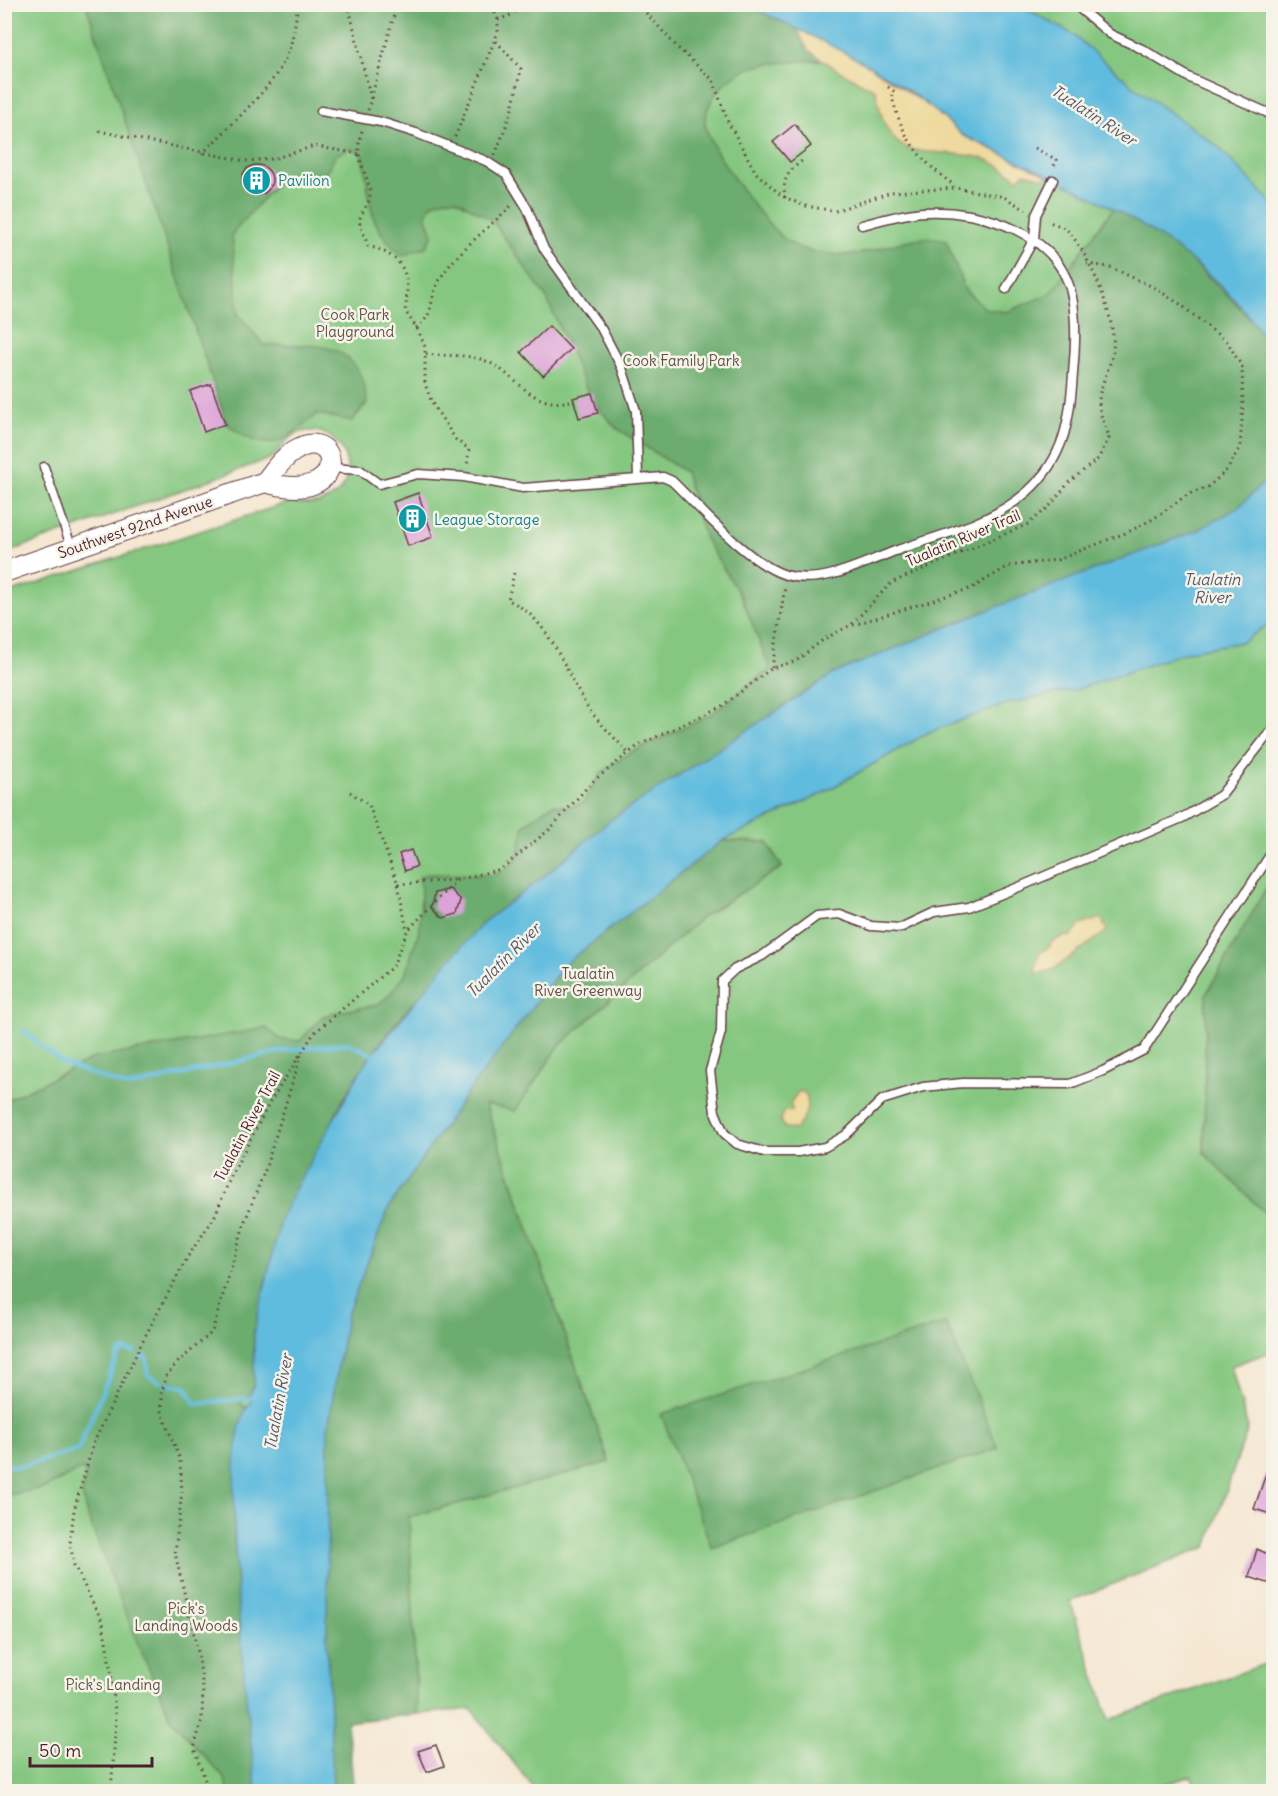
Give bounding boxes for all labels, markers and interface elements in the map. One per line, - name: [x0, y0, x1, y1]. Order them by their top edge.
- water label: Tualatin River: [1048, 80, 1142, 151]
- building icon: Pavilion: [241, 164, 273, 196]
- place label: Pavilion: [278, 171, 330, 190]
- park label: Cook Park Playground: [316, 305, 394, 341]
- park label: Cook Family Park: [622, 351, 740, 370]
- street label: Southwest 92nd Avenue: [55, 492, 215, 562]
- building icon: League Storage: [397, 503, 429, 535]
- street label: Tualatin River Trail: [903, 505, 1023, 571]
- place label: League Storage: [434, 510, 539, 529]
- water label: Tualatin River: [1184, 569, 1241, 607]
- water label: Tualatin River: [462, 917, 546, 1001]
- park label: Tualatin River Greenway: [534, 964, 642, 1000]
- street label: Tualatin River Trail: [210, 1067, 284, 1185]
- water label: Tualatin River: [260, 1350, 297, 1452]
- park label: Pick's Landing Woods: [134, 1599, 238, 1635]
- park label: Pick's Landing: [65, 1675, 161, 1694]
- scale bar: [30, 1730, 152, 1768]
- text: 50 m: [39, 1739, 81, 1762]

